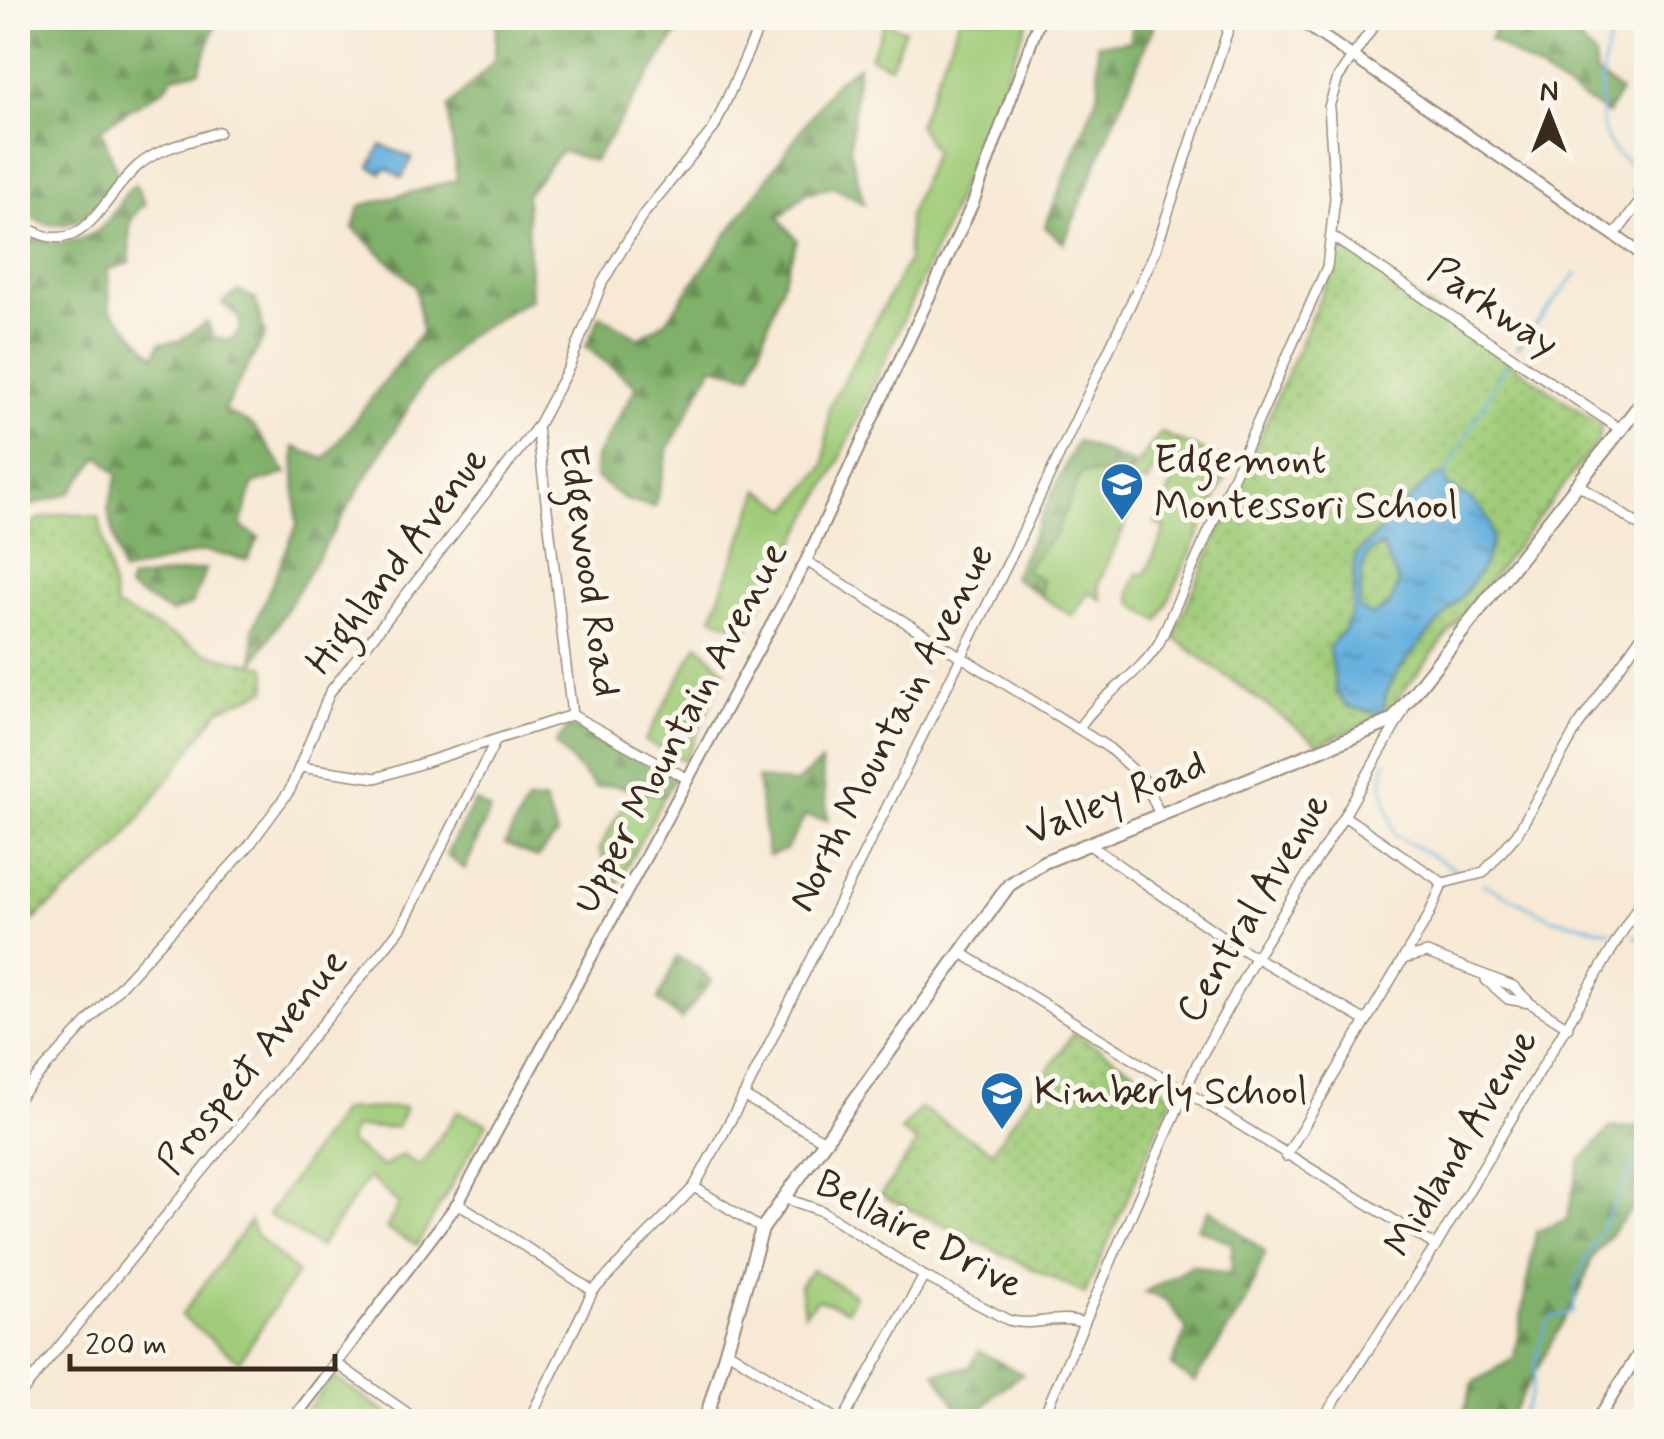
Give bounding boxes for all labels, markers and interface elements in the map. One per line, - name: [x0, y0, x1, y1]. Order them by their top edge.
- north arrow: [1499, 65, 1599, 165]
- text: N: [1540, 74, 1558, 111]
- street label: Parkway: [1417, 245, 1569, 371]
- place label: Edgemont Montessori School: [1154, 435, 1458, 533]
- street label: Highland Avenue: [295, 436, 504, 688]
- street label: Edgewood Road: [541, 441, 631, 701]
- school or university icon: Edgemont Montessori School: [1099, 461, 1145, 522]
- street label: Upper Mountain Avenue: [561, 533, 801, 923]
- street label: North Mountain Avenue: [777, 535, 1007, 921]
- street label: Valley Road: [1018, 739, 1214, 859]
- street label: Central Avenue: [1165, 783, 1343, 1033]
- street label: Prospect Avenue: [146, 938, 360, 1186]
- street label: Midland Avenue: [1373, 1019, 1551, 1267]
- place label: Kimberly School: [1034, 1067, 1308, 1119]
- school or university icon: Kimberly School: [979, 1070, 1025, 1131]
- street label: Bellaire Drive: [806, 1158, 1032, 1312]
- scale bar: [70, 1309, 335, 1371]
- text: 200 m: [85, 1326, 167, 1365]

